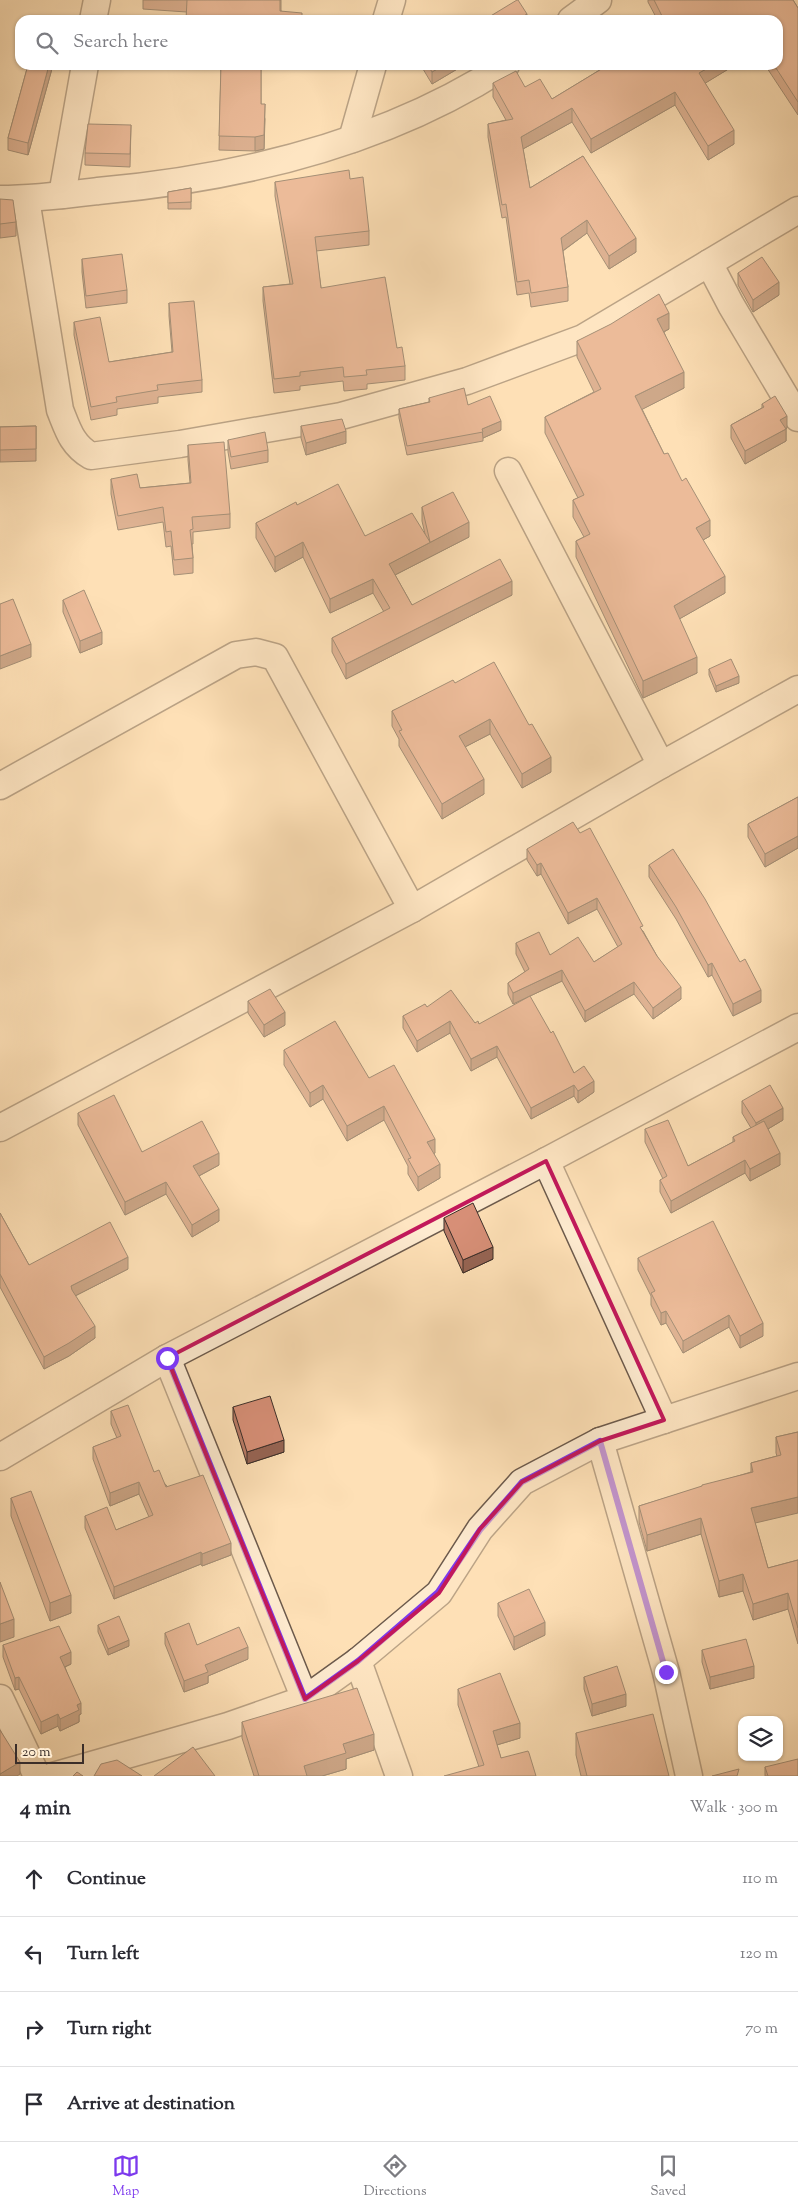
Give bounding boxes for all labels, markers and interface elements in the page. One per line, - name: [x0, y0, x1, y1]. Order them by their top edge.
- search box: [15, 15, 783, 70]
- icon: search: [33, 29, 61, 57]
- text: Search here: [73, 29, 168, 56]
- route start: [156, 1347, 179, 1370]
- route end: [655, 1661, 678, 1684]
- map controls: [738, 1716, 783, 1761]
- button: layers: [738, 1716, 783, 1761]
- scale bar: [15, 1741, 84, 1764]
- text: 20 m: [22, 1743, 51, 1763]
- text: 4 min: [20, 1794, 71, 1824]
- text: Walk · 300 m: [690, 1797, 778, 1820]
- icon: ahead: [20, 1865, 48, 1893]
- text: Continue: [67, 1866, 146, 1893]
- text: 110 m: [742, 1868, 778, 1891]
- icon: left: [20, 1940, 48, 1968]
- text: Turn left: [67, 1941, 139, 1968]
- text: 120 m: [740, 1943, 778, 1966]
- icon: right: [20, 2015, 48, 2043]
- text: Turn right: [67, 2016, 151, 2043]
- text: 70 m: [745, 2018, 778, 2041]
- icon: arrive: [20, 2090, 48, 2118]
- text: Arrive at destination: [67, 2091, 235, 2118]
- tab: Map: [112, 2152, 140, 2202]
- tab: Directions: [363, 2152, 427, 2202]
- tab: Saved: [650, 2152, 686, 2202]

